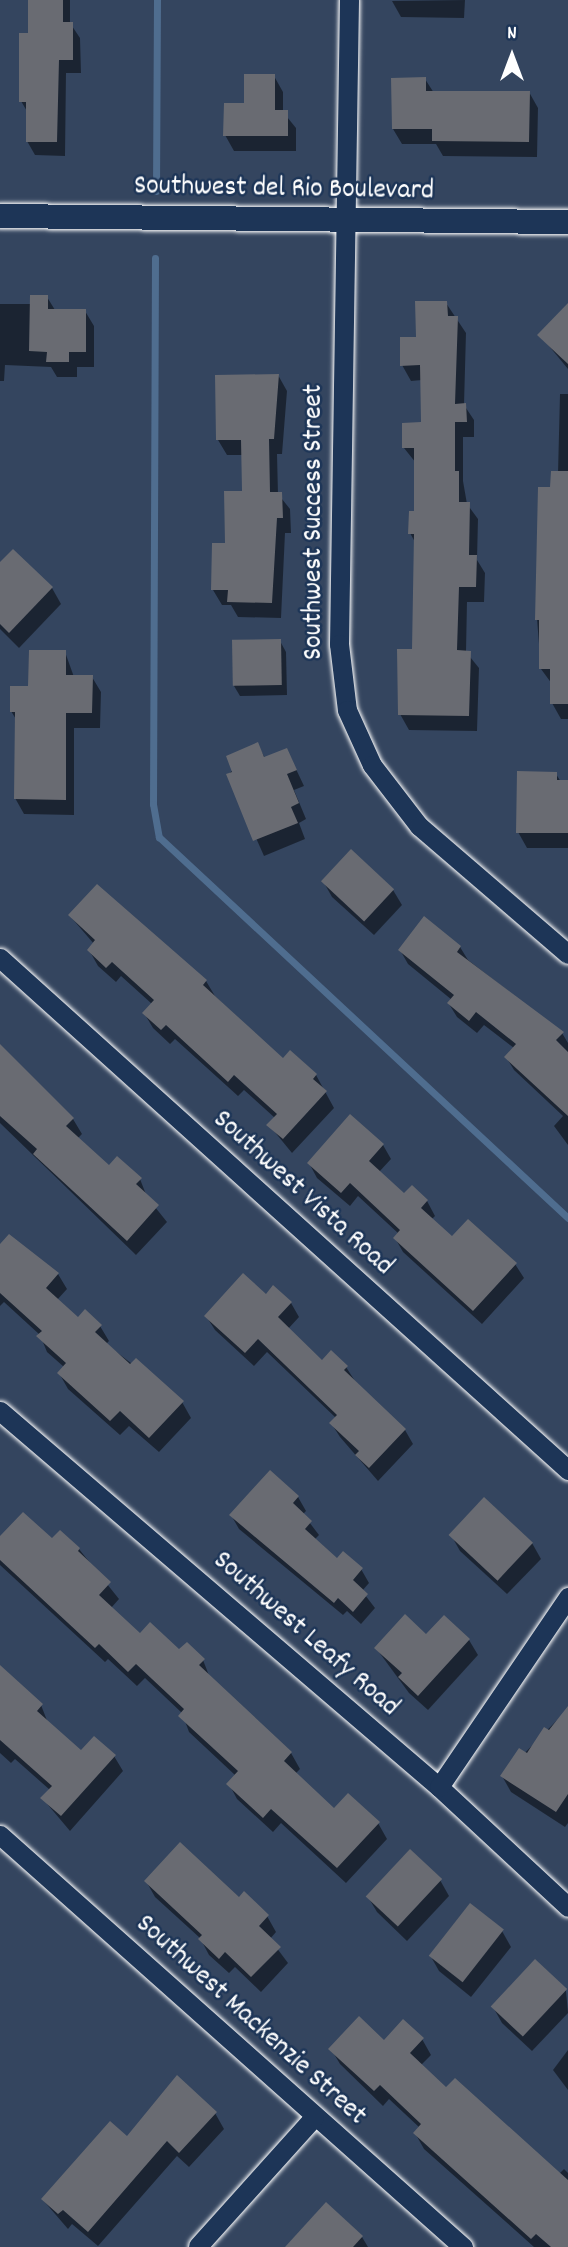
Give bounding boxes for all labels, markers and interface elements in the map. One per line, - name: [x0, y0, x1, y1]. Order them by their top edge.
- north arrow: [477, 21, 547, 91]
- text: N: [507, 21, 517, 48]
- street label: Southwest del Rio Boulevard: [134, 171, 434, 209]
- street label: Southwest Success Street: [298, 384, 332, 660]
- street label: Southwest Vista Road: [205, 1104, 399, 1284]
- street label: Southwest Leafy Road: [205, 1545, 405, 1725]
- street label: Southwest Mackenzie Street: [128, 1908, 372, 2134]

